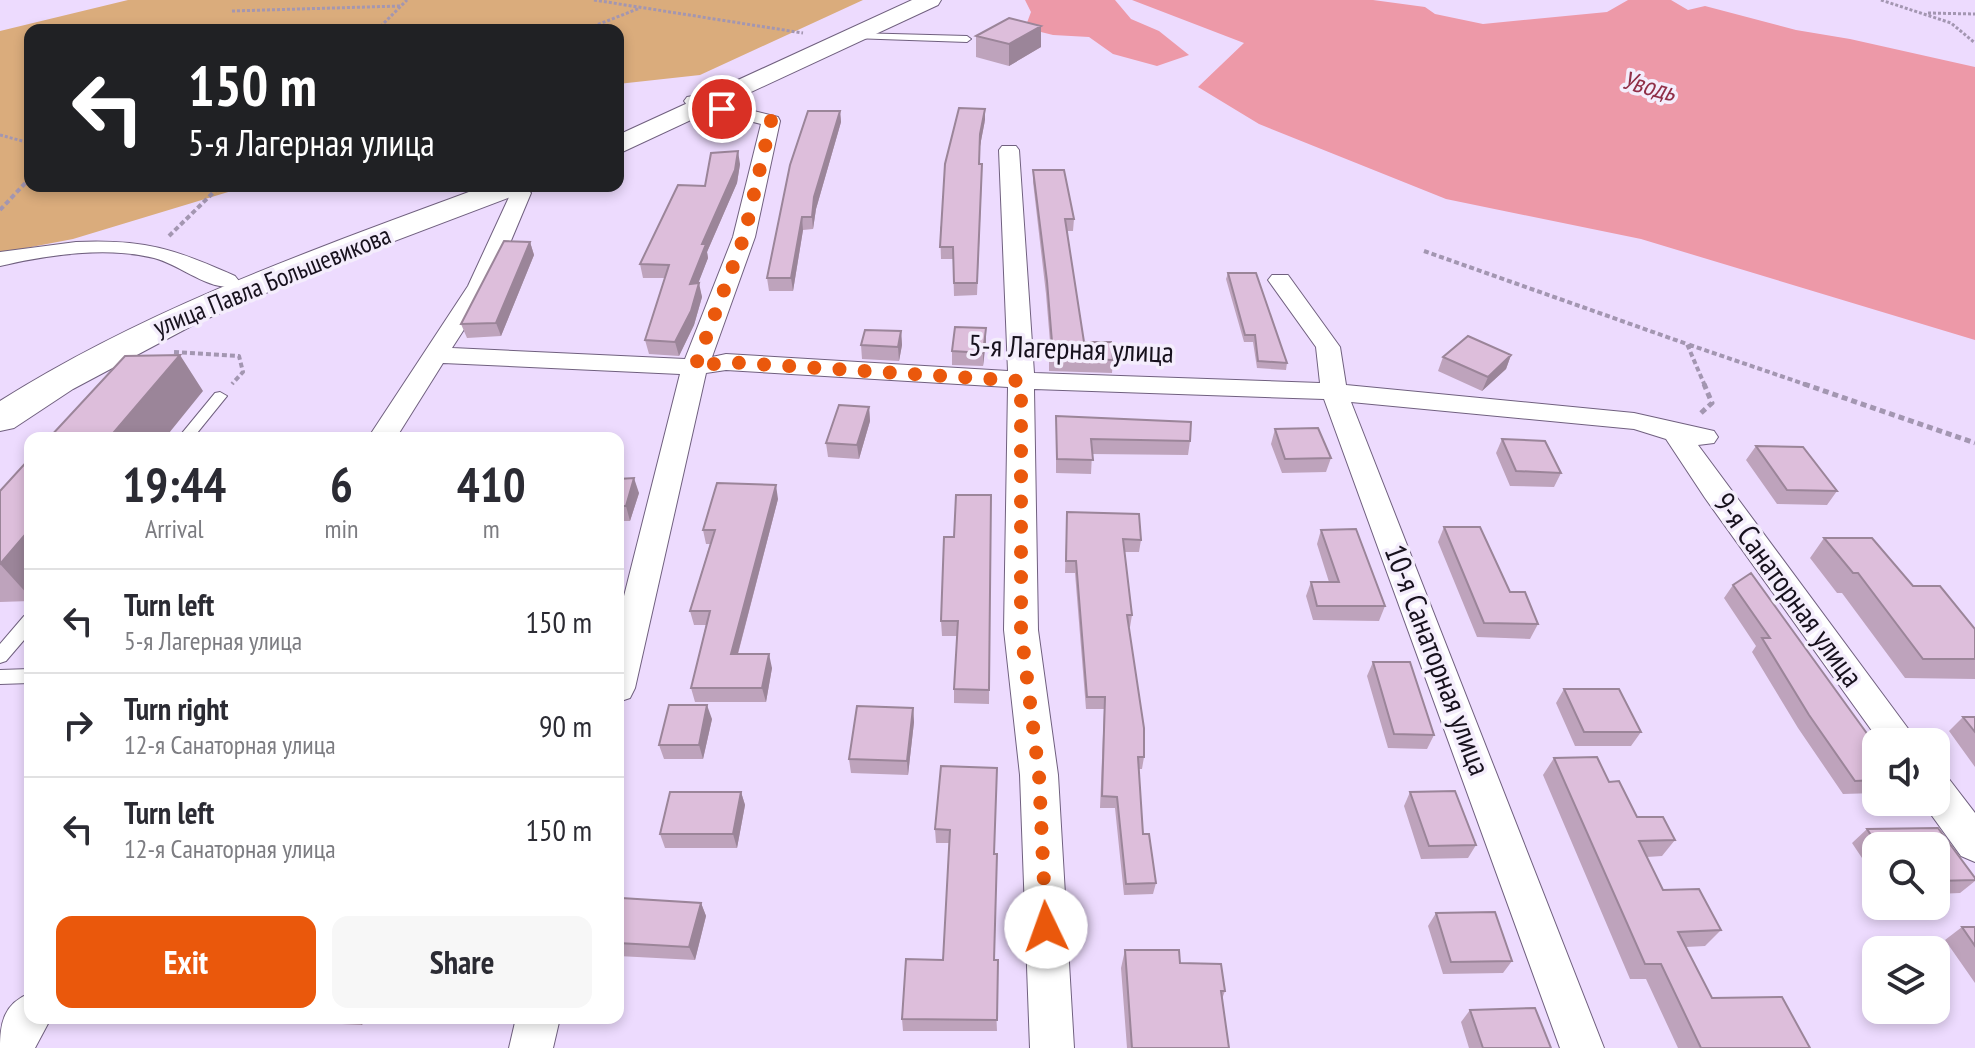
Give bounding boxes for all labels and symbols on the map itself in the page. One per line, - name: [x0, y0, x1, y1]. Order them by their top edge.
- water label: Уводь: [1619, 63, 1680, 109]
- pin: [688, 75, 756, 143]
- street label: улица Павла Большевикова: [148, 218, 395, 343]
- street label: 5-я Лагерная улица: [968, 324, 1174, 371]
- street label: 9-я Санаторная улица: [1706, 484, 1873, 694]
- street label: 10-я Санаторная улица: [1376, 539, 1500, 780]
- position arrow: [1004, 885, 1088, 969]

